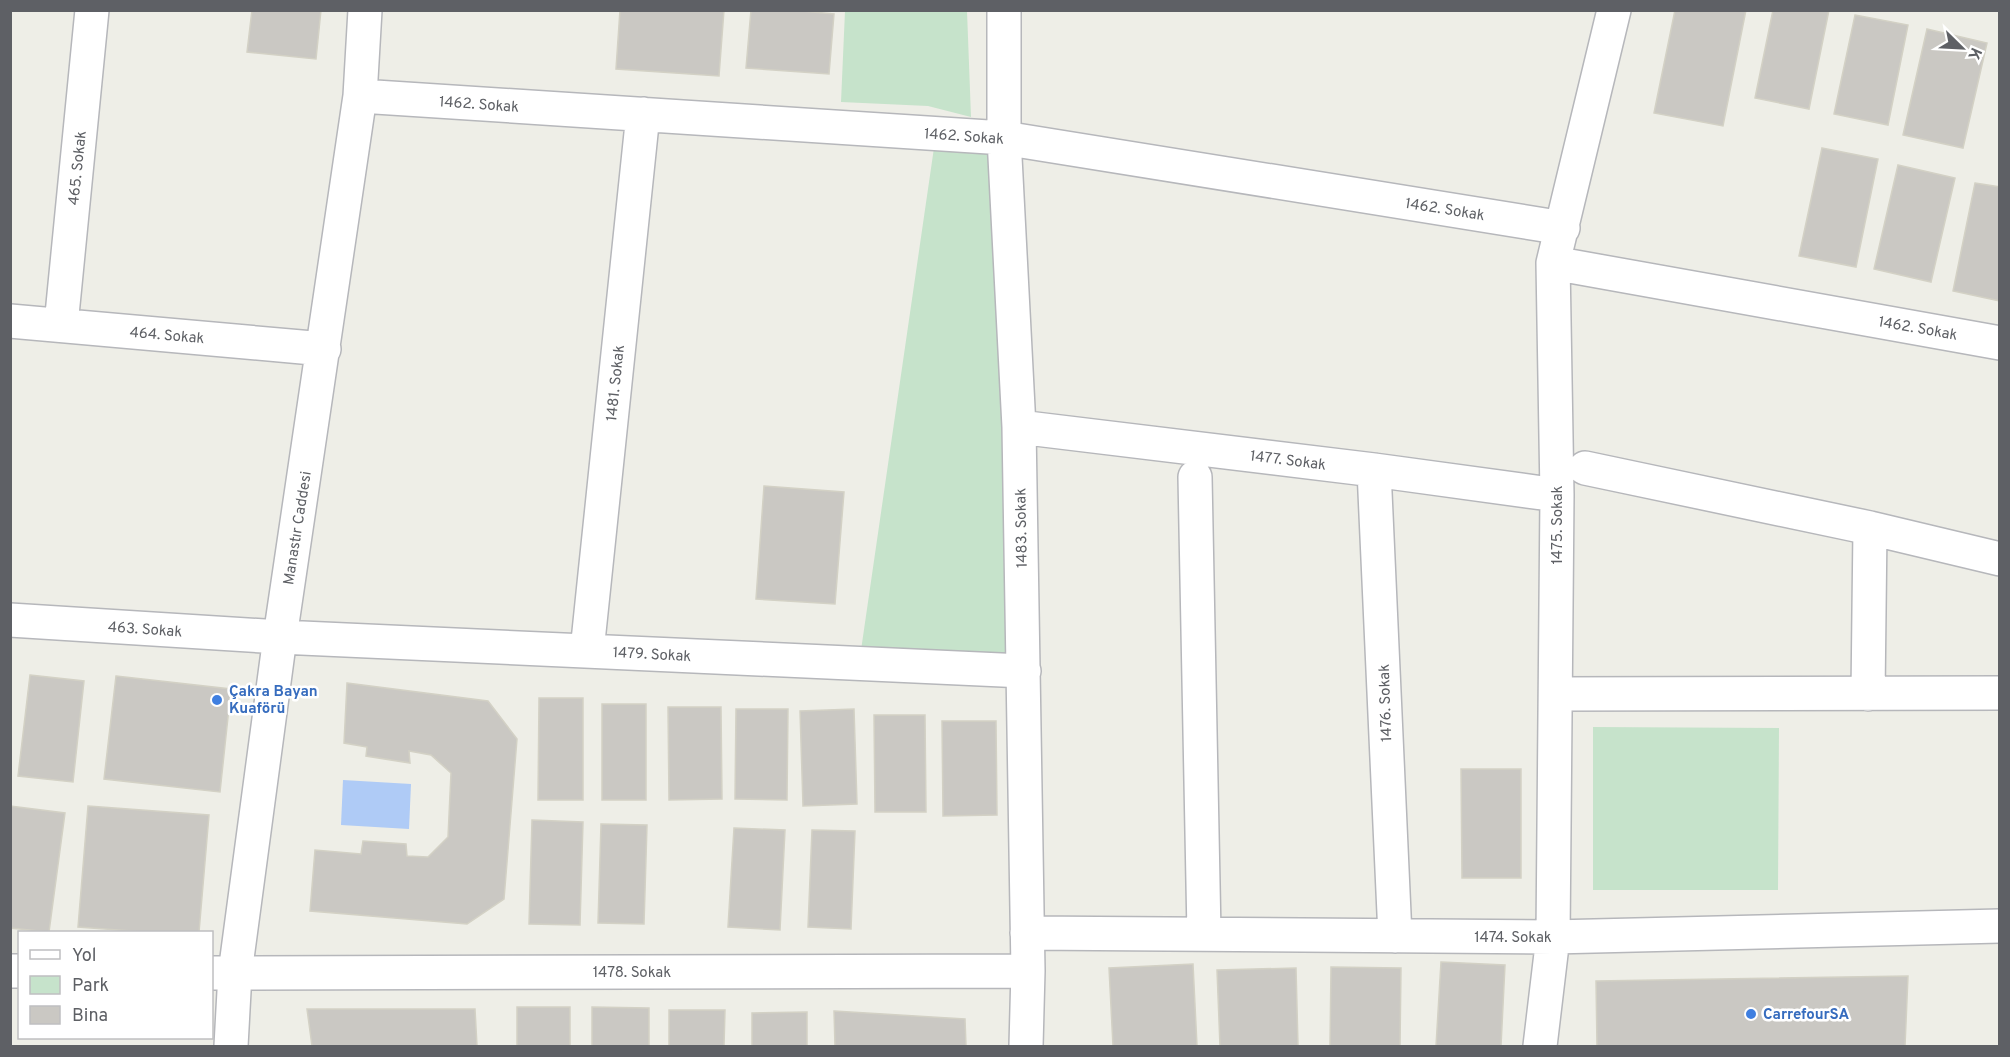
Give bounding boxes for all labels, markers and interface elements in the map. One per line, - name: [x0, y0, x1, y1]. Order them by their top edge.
- north arrow: [1932, 18, 1992, 78]
- text: K: [1962, 44, 1985, 63]
- street label: 1462. Sokak: [438, 93, 520, 118]
- street label: 1462. Sokak: [923, 125, 1005, 150]
- street label: 465. Sokak: [65, 130, 92, 206]
- street label: 1462. Sokak: [1404, 195, 1486, 226]
- street label: 1462. Sokak: [1877, 313, 1959, 346]
- street label: 464. Sokak: [129, 324, 205, 349]
- street label: 1481. Sokak: [603, 344, 630, 422]
- street label: 1477. Sokak: [1249, 447, 1327, 476]
- street label: Manastır Caddesi: [280, 470, 317, 586]
- street label: 1475. Sokak: [1549, 485, 1568, 565]
- street label: 1483. Sokak: [1012, 488, 1033, 568]
- street label: 463. Sokak: [107, 618, 183, 643]
- street label: 1479. Sokak: [612, 644, 692, 667]
- street label: 1476. Sokak: [1376, 664, 1397, 742]
- place label: Çakra Bayan Kuaförü: [229, 683, 318, 719]
- marker: Çakra Bayan Kuaförü: [210, 693, 224, 707]
- street label: 1474. Sokak: [1474, 929, 1552, 948]
- legend: [18, 931, 213, 1039]
- text: Yol: [72, 945, 97, 968]
- street label: 1478. Sokak: [593, 964, 671, 983]
- text: Park: [72, 975, 109, 998]
- text: Bina: [72, 1005, 108, 1028]
- place label: CarrefourSA: [1763, 1006, 1849, 1025]
- marker: CarrefourSA: [1744, 1007, 1758, 1021]

